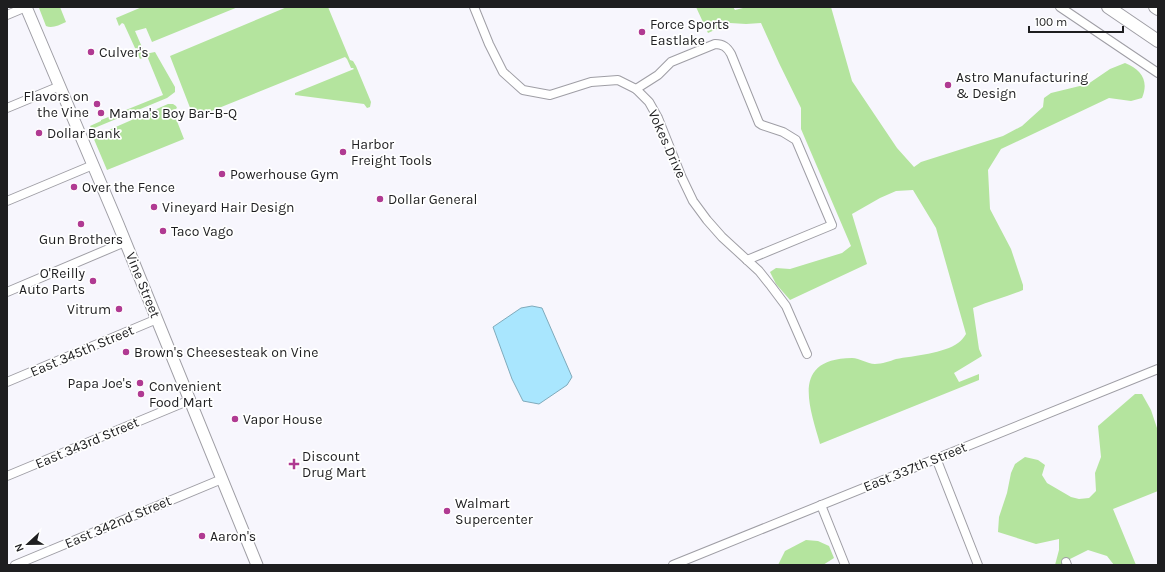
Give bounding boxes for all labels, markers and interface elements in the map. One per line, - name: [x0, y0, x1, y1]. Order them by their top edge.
- scale bar: [1029, 8, 1123, 34]
- text: 100 m: [1035, 15, 1067, 29]
- place label: Force Sports Eastlake: [650, 16, 729, 49]
- marker: Force Sports Eastlake: [637, 27, 647, 37]
- place label: Culver's: [99, 44, 149, 61]
- marker: Culver's: [86, 47, 96, 57]
- place label: Astro Manufacturing & Design: [956, 69, 1088, 102]
- marker: Astro Manufacturing & Design: [943, 80, 953, 90]
- place label: Flavors on the Vine: [24, 88, 89, 121]
- marker: Flavors on the Vine: [92, 99, 102, 109]
- place label: Mama's Boy Bar-B-Q: [109, 105, 237, 122]
- street label: Vokes Drive: [644, 107, 690, 181]
- marker: Mama's Boy Bar-B-Q: [96, 108, 106, 118]
- place label: Dollar Bank: [47, 125, 121, 142]
- marker: Dollar Bank: [34, 128, 44, 138]
- place label: Harbor Freight Tools: [351, 136, 432, 169]
- marker: Harbor Freight Tools: [338, 147, 348, 157]
- place label: Powerhouse Gym: [230, 166, 339, 183]
- marker: Powerhouse Gym: [217, 169, 227, 179]
- place label: Over the Fence: [82, 179, 175, 196]
- marker: Over the Fence: [69, 182, 79, 192]
- place label: Dollar General: [388, 191, 477, 208]
- marker: Dollar General: [375, 194, 385, 204]
- place label: Vineyard Hair Design: [162, 199, 295, 216]
- marker: Vineyard Hair Design: [149, 202, 159, 212]
- marker: Gun Brothers: [76, 219, 86, 229]
- place label: Taco Vago: [171, 223, 233, 240]
- marker: Taco Vago: [158, 226, 168, 236]
- place label: Gun Brothers: [39, 231, 123, 248]
- street label: Vine Street: [122, 250, 164, 320]
- place label: O'Reilly Auto Parts: [19, 265, 85, 298]
- marker: O'Reilly Auto Parts: [88, 276, 98, 286]
- place label: Vitrum: [67, 301, 111, 318]
- marker: Vitrum: [114, 304, 124, 314]
- street label: East 345th Street: [28, 321, 136, 381]
- place label: Brown's Cheesesteak on Vine: [134, 344, 318, 361]
- marker: Brown's Cheesesteak on Vine: [121, 347, 131, 357]
- place label: Papa Joe's: [68, 375, 132, 392]
- marker: Papa Joe's: [135, 378, 145, 388]
- place label: Convenient Food Mart: [149, 378, 221, 411]
- marker: Convenient Food Mart: [136, 389, 146, 399]
- place label: Vapor House: [243, 411, 322, 428]
- street label: East 343rd Street: [33, 413, 141, 473]
- marker: Vapor House: [230, 414, 240, 424]
- street label: East 337th Street: [861, 438, 969, 496]
- place label: Discount Drug Mart: [302, 448, 366, 481]
- marker: Discount Drug Mart: [289, 459, 299, 469]
- street label: East 342nd Street: [62, 492, 174, 552]
- place label: Walmart Supercenter: [455, 495, 534, 528]
- marker: Walmart Supercenter: [442, 506, 452, 516]
- north arrow: [8, 524, 48, 564]
- place label: Aaron's: [210, 528, 256, 545]
- marker: Aaron's: [197, 531, 207, 541]
- text: N: [12, 541, 27, 554]

